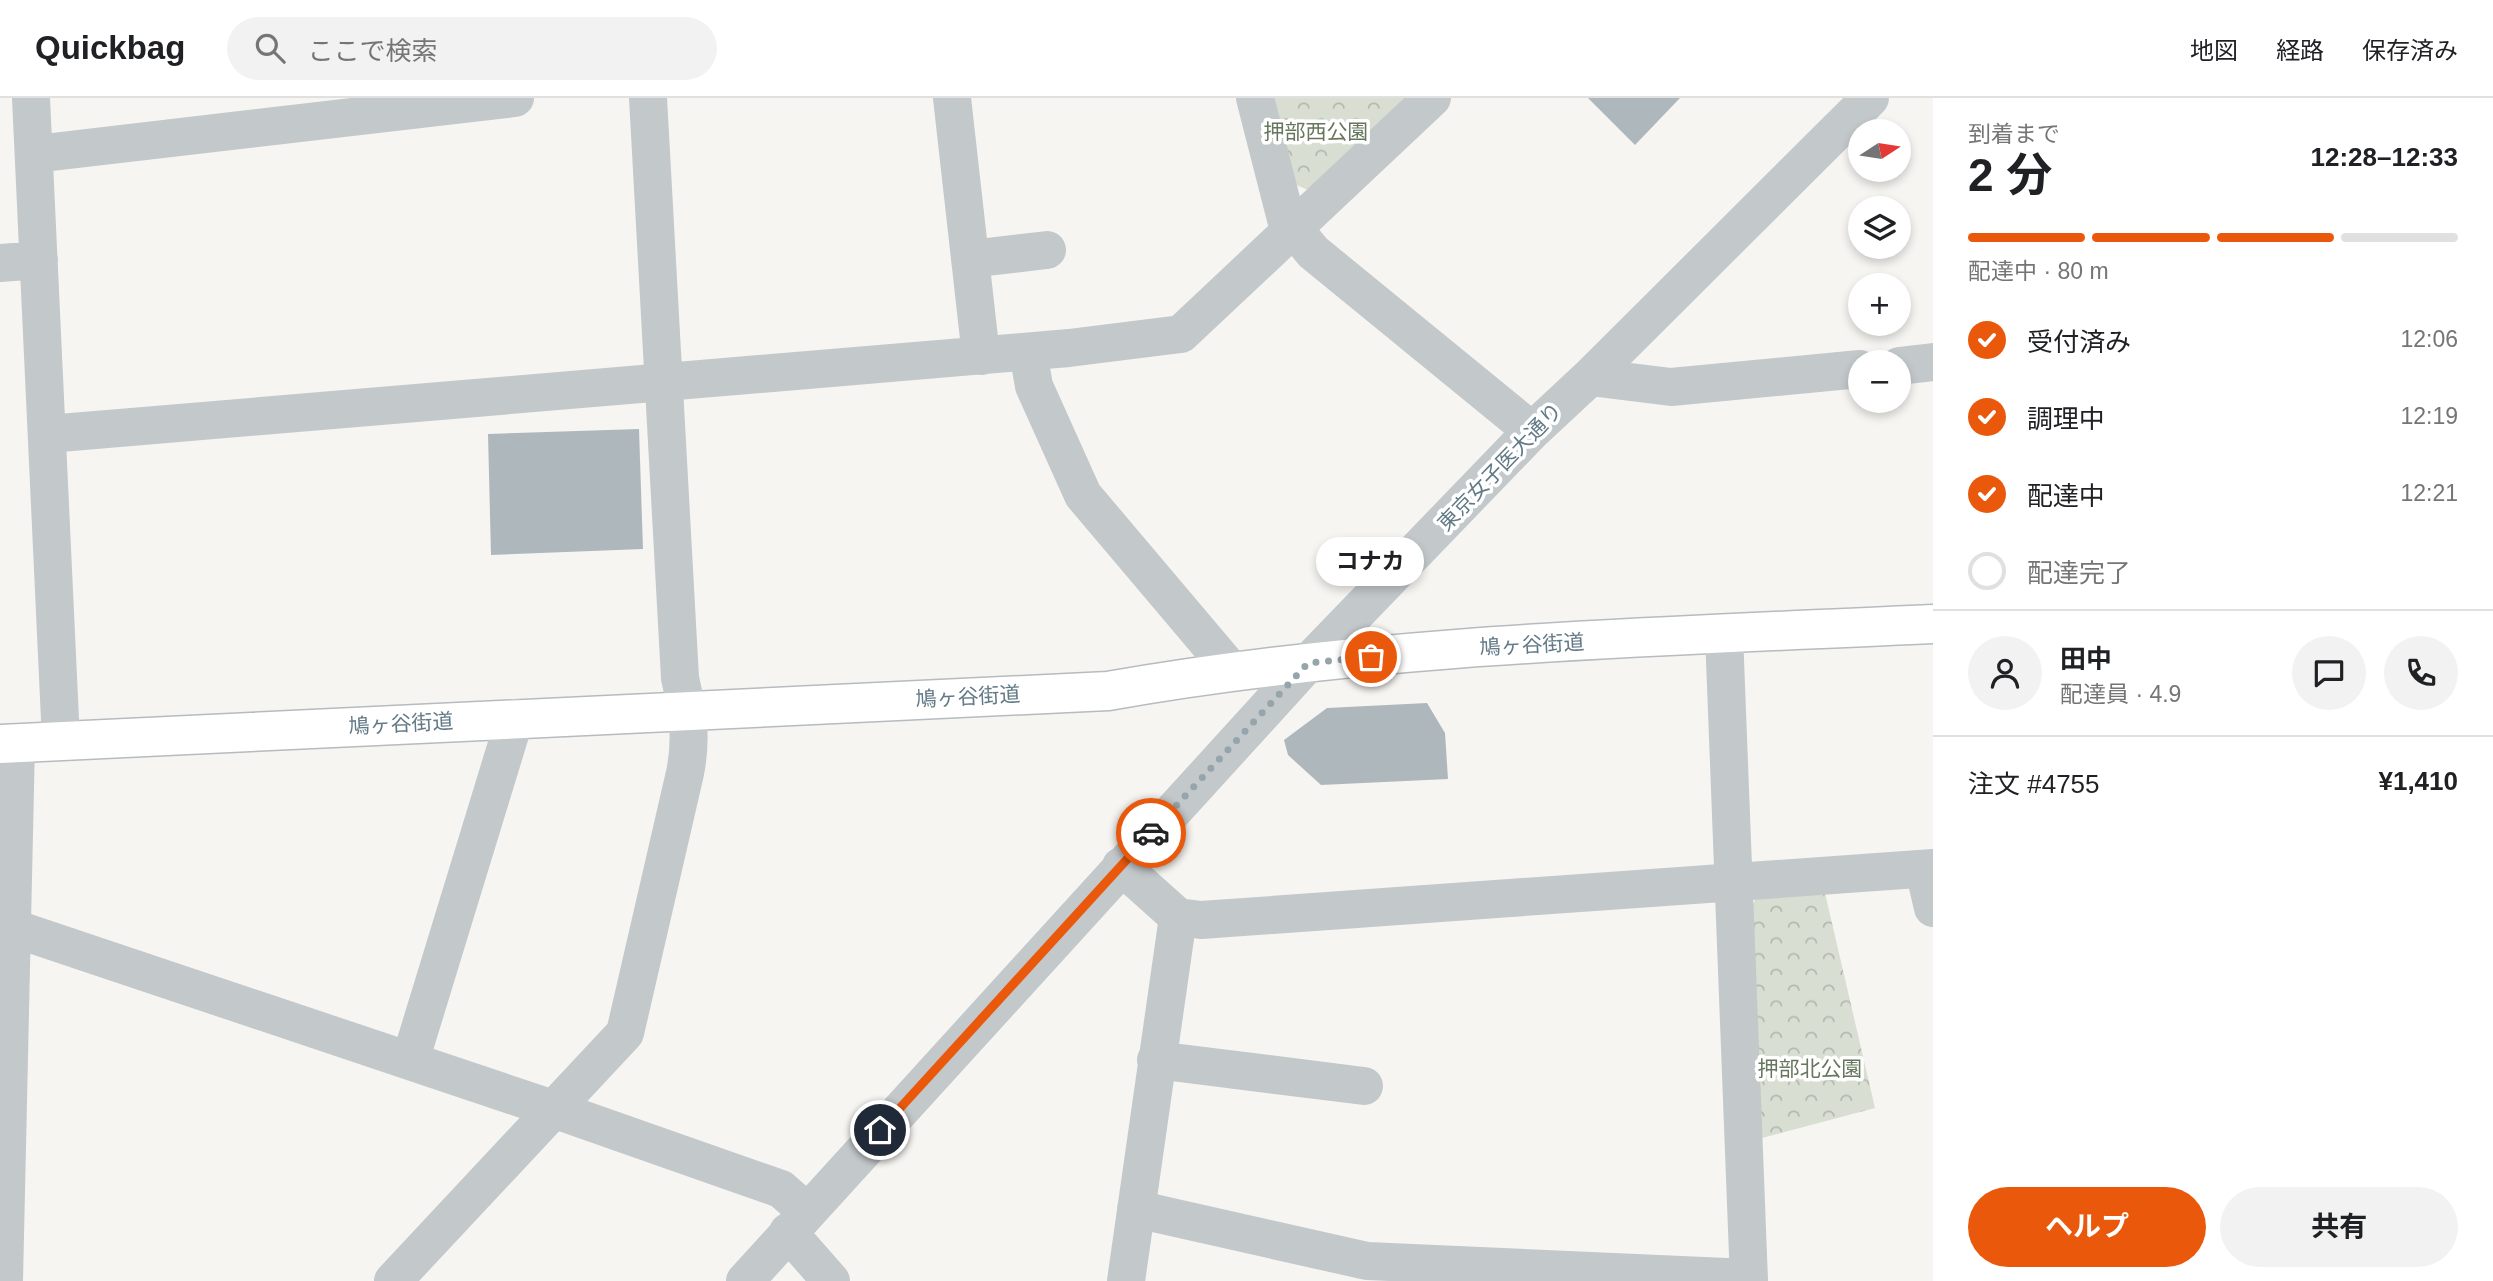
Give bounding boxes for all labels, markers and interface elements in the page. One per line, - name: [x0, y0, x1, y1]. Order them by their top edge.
- search box: [227, 17, 717, 80]
- text: Quickbag: [35, 29, 185, 66]
- icon: search: [251, 29, 289, 67]
- text: ここで検索: [307, 36, 437, 66]
- text: 地図: [2190, 37, 2238, 64]
- text: 経路: [2276, 37, 2324, 64]
- text: 保存済み: [2362, 37, 2458, 64]
- north arrow: [1848, 119, 1911, 182]
- map controls: [1848, 119, 1911, 413]
- park label: 押部西公園: [1264, 120, 1369, 143]
- text: 到着まで: [1968, 121, 2060, 147]
- text: 12:28–12:33: [2311, 142, 2458, 172]
- text: 2 分: [1968, 149, 2052, 201]
- button: layers: [1848, 196, 1911, 259]
- text: 配達中 · 80 m: [1968, 258, 2109, 284]
- button: +: [1848, 273, 1911, 336]
- icon: check: [1968, 321, 2006, 359]
- text: 12:06: [2400, 326, 2458, 352]
- text: 受付済み: [2027, 327, 2131, 357]
- button: −: [1848, 350, 1911, 413]
- street label: 東京女子医大通り: [1433, 398, 1566, 535]
- icon: check: [1968, 398, 2006, 436]
- text: 12:19: [2400, 403, 2458, 429]
- text: 調理中: [2027, 404, 2105, 434]
- icon: check: [1968, 475, 2006, 513]
- text: 12:21: [2400, 480, 2458, 506]
- text: 配達中: [2027, 481, 2105, 511]
- callout: コナカ: [1317, 538, 1425, 587]
- text: コナカ: [1336, 548, 1405, 574]
- text: 配達完了: [2027, 558, 2131, 588]
- pin: [1341, 627, 1401, 687]
- street label: 鳩ヶ谷街道: [1479, 630, 1585, 659]
- button: person: [1968, 636, 2042, 710]
- button: chat: [2292, 636, 2366, 710]
- button: phone: [2384, 636, 2458, 710]
- icon: bag: [1352, 638, 1390, 676]
- text: 田中: [2060, 644, 2112, 674]
- text: 配達員 · 4.9: [2060, 681, 2181, 707]
- street label: 鳩ヶ谷街道: [915, 682, 1021, 711]
- street label: 鳩ヶ谷街道: [348, 709, 454, 738]
- text: ¥1,410: [2378, 766, 2458, 796]
- text: 注文 #4755: [1968, 769, 2100, 799]
- courier: [1116, 798, 1186, 868]
- icon: car: [1132, 814, 1170, 852]
- park label: 押部北公園: [1758, 1057, 1863, 1080]
- pin: [850, 1100, 910, 1160]
- icon: home: [861, 1111, 899, 1149]
- button: ヘルプ: [1968, 1187, 2206, 1267]
- button: 共有: [2220, 1187, 2458, 1267]

